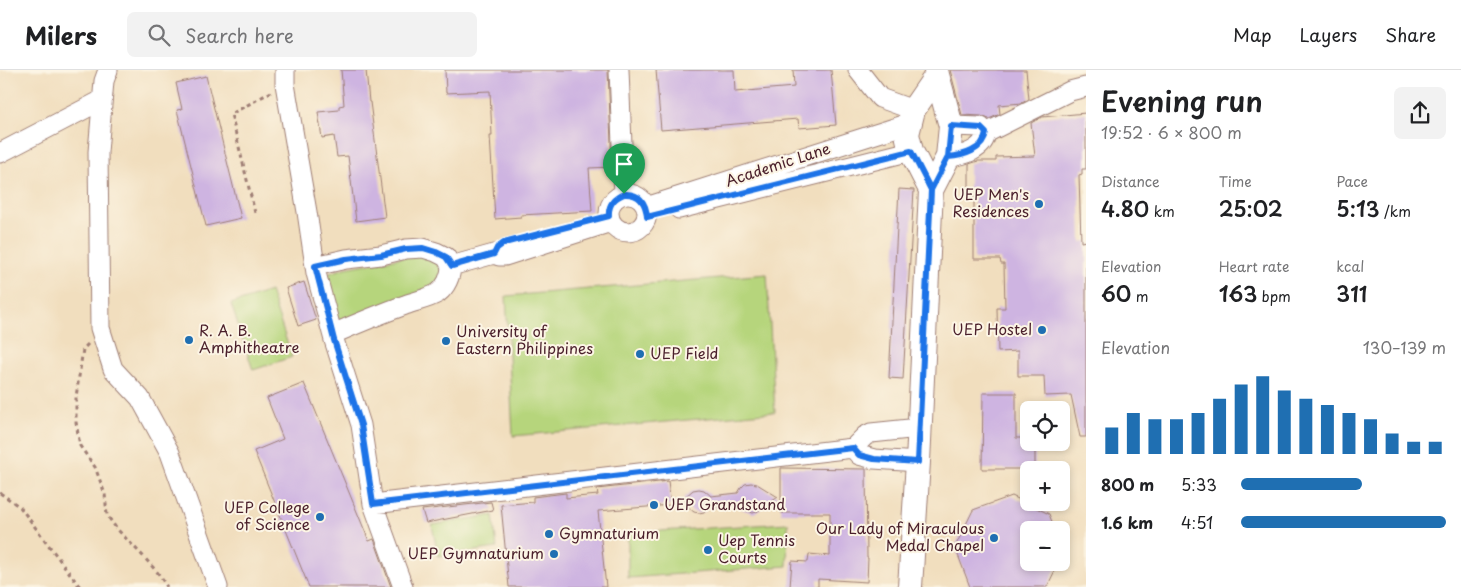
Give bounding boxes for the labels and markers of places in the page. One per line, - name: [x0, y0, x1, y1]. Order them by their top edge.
- pin: [603, 143, 645, 194]
- place label: UEP Men's Residences: [953, 182, 1029, 222]
- marker: UEP Men's Residences: [1033, 198, 1045, 210]
- place label: UEP Hostel: [952, 317, 1032, 340]
- place label: R. A. B. Amphitheatre: [199, 318, 299, 358]
- place label: University of Eastern Philippines: [456, 319, 593, 359]
- marker: UEP Hostel: [1036, 324, 1048, 336]
- marker: R. A. B. Amphitheatre: [183, 334, 195, 346]
- marker: University of Eastern Philippines: [440, 335, 452, 347]
- place label: UEP Field: [650, 341, 718, 364]
- marker: UEP Field: [634, 348, 646, 360]
- place label: UEP Grandstand: [664, 492, 785, 515]
- place label: UEP College of Science: [224, 495, 310, 535]
- marker: UEP Grandstand: [648, 499, 660, 511]
- marker: UEP College of Science: [314, 511, 326, 523]
- place label: Our Lady of Miraculous Medal Chapel: [816, 516, 984, 556]
- place label: Gymnaturium: [559, 521, 659, 544]
- marker: Gymnaturium: [543, 528, 555, 540]
- place label: Uep Tennis Courts: [718, 528, 795, 568]
- marker: Our Lady of Miraculous Medal Chapel: [988, 532, 1000, 544]
- place label: UEP Gymnaturium: [408, 541, 544, 564]
- marker: Uep Tennis Courts: [702, 544, 714, 556]
- marker: UEP Gymnaturium: [548, 548, 560, 560]

